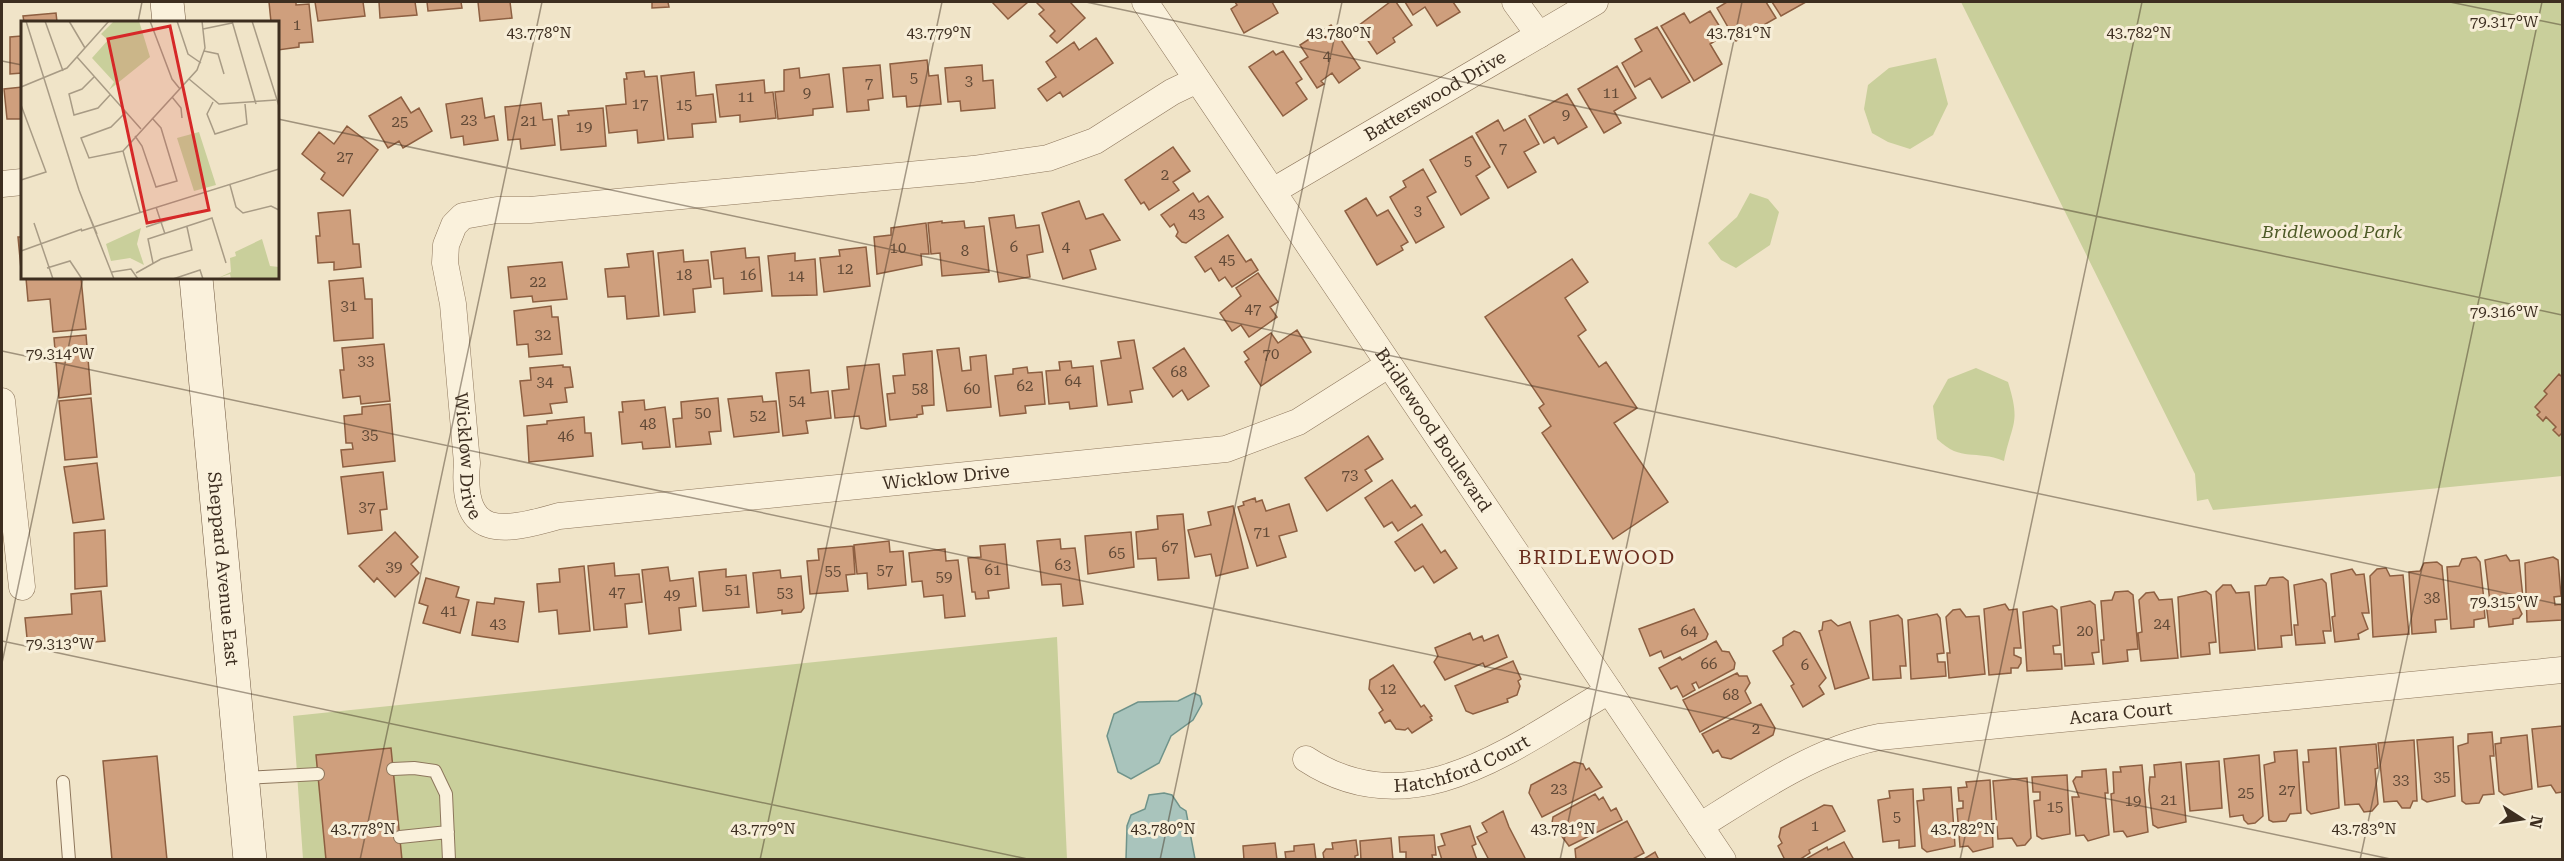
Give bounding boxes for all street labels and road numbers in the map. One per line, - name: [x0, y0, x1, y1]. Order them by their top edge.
- street label: Batterswood Drive: [1360, 46, 1510, 145]
- street label: Bridlewood Boulevard: [1371, 344, 1497, 516]
- street label: Wicklow Drive: [451, 392, 486, 523]
- street label: Wicklow Drive: [881, 460, 1011, 493]
- street label: Sheppard Avenue East: [204, 471, 243, 667]
- street label: Acara Court: [2068, 697, 2174, 728]
- street label: Hatchford Court: [1393, 730, 1533, 796]

